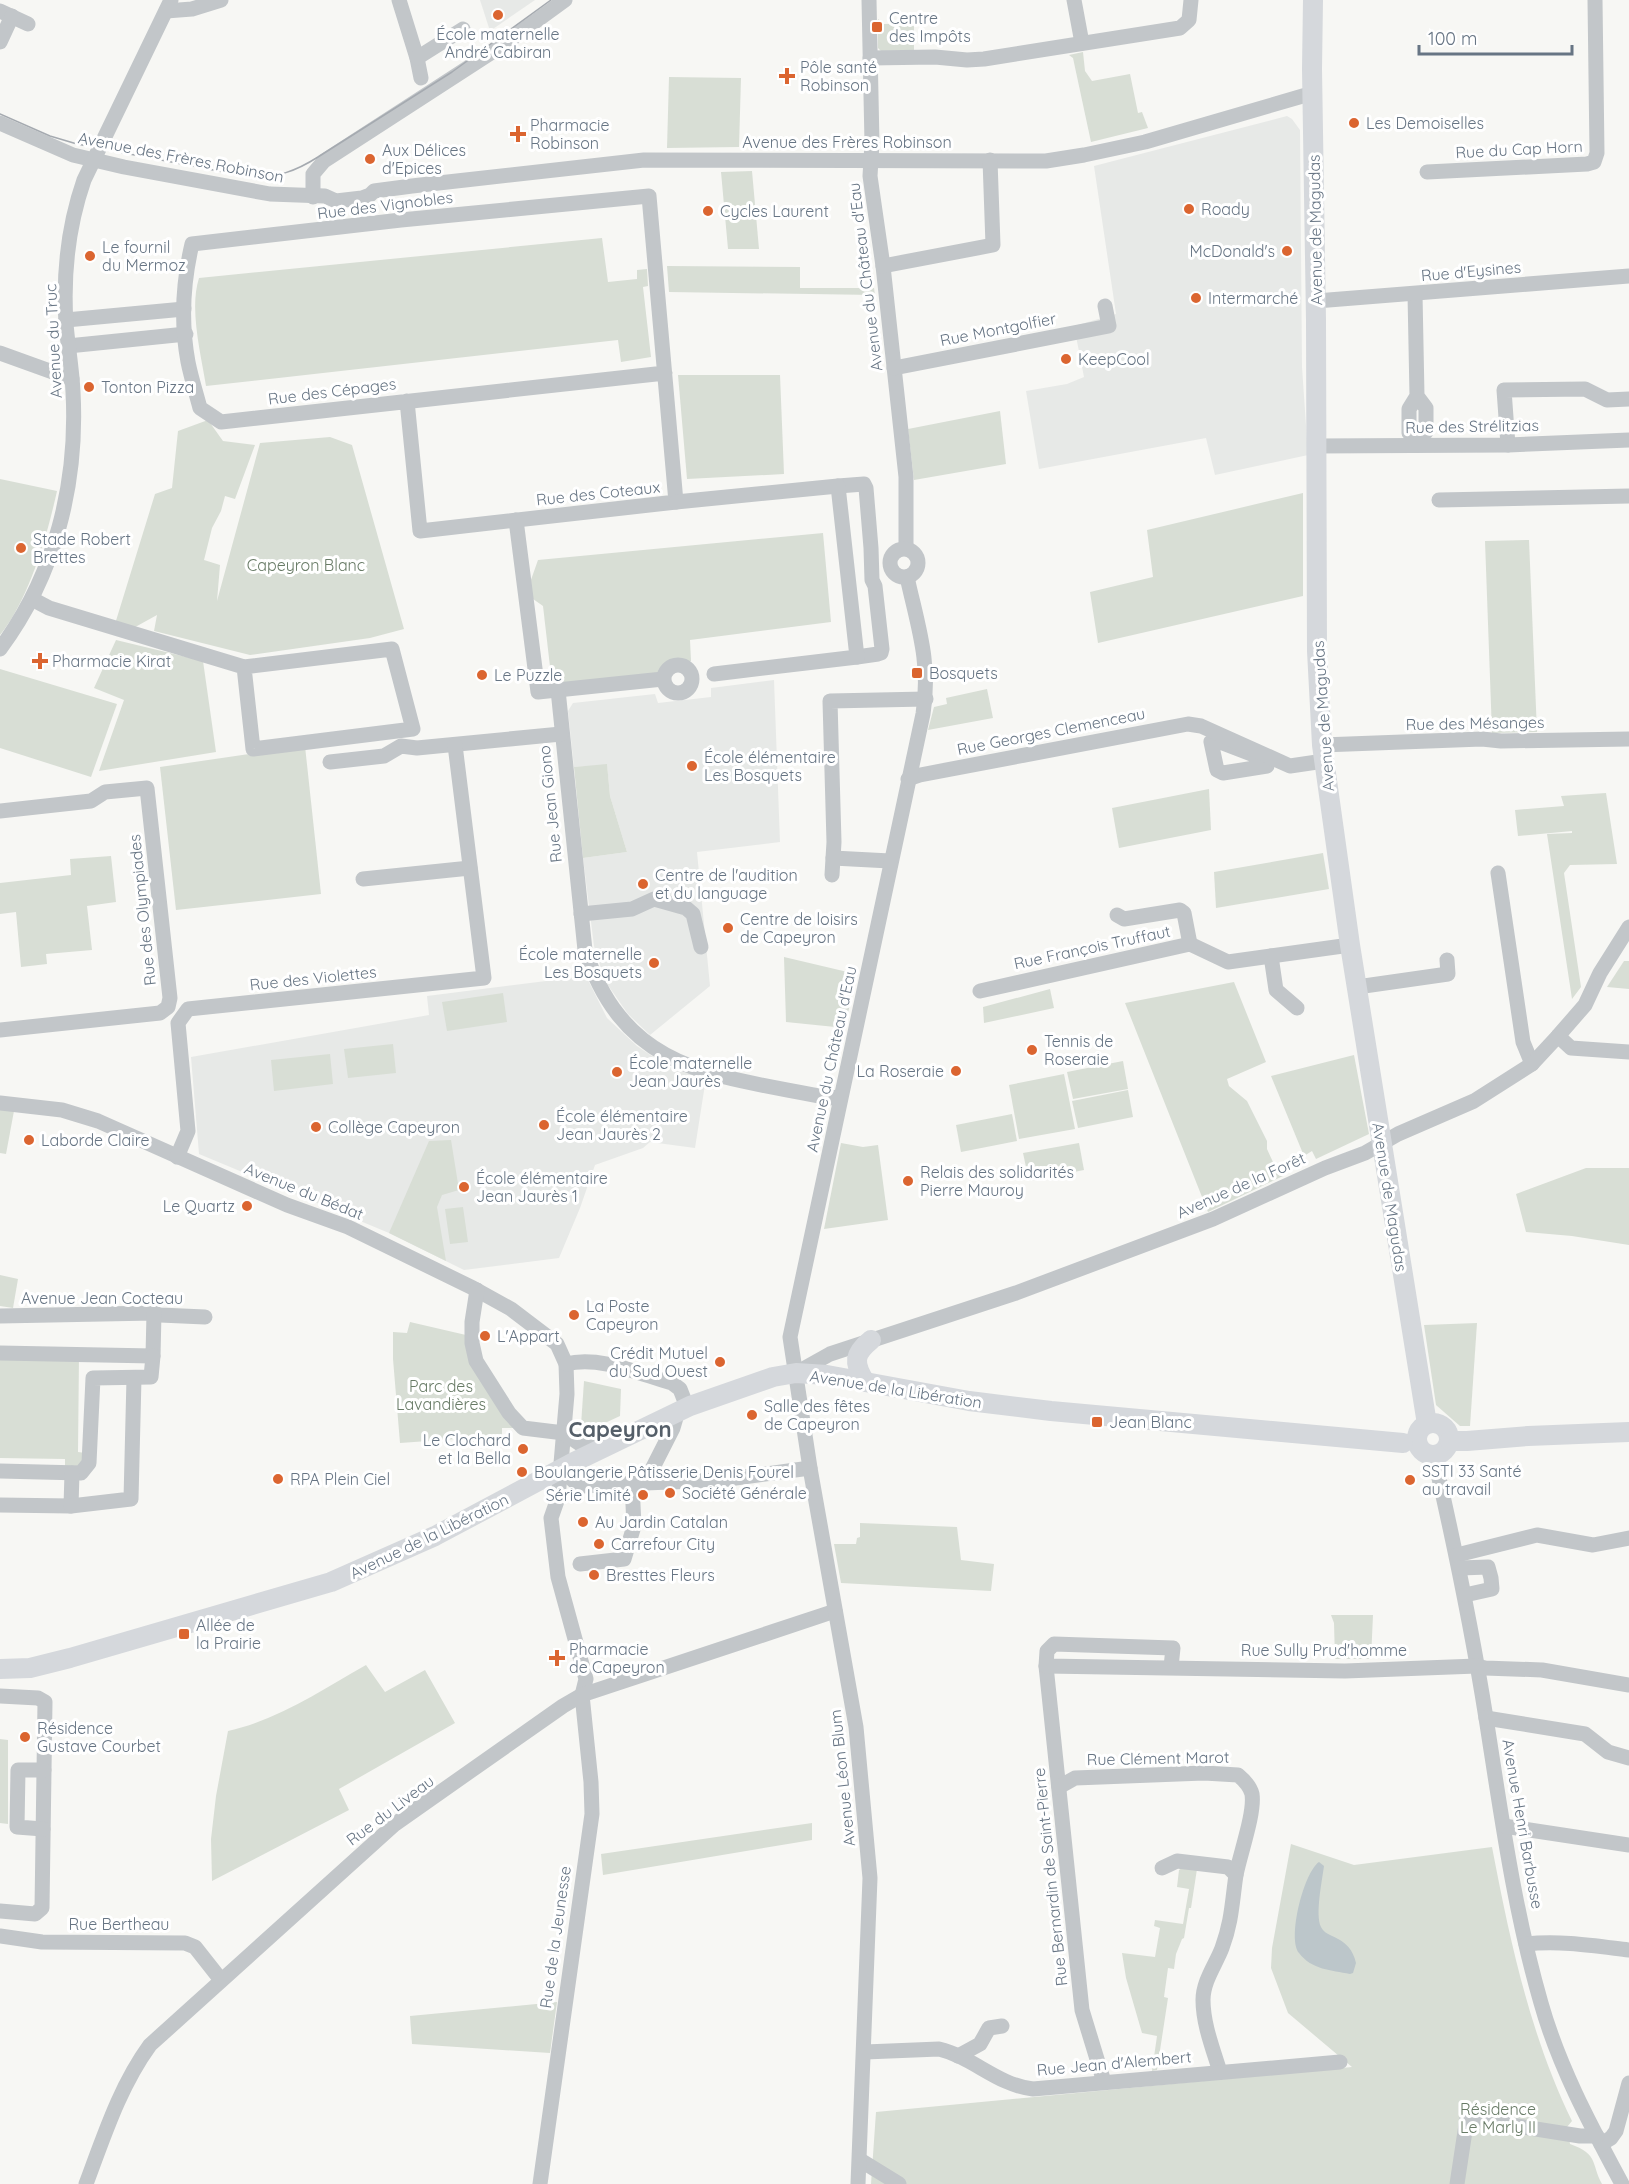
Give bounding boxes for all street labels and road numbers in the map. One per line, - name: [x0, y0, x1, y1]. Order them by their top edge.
- street label: Avenue des Frères Robinson: [76, 127, 286, 187]
- street label: Avenue des Frères Robinson: [742, 132, 952, 152]
- street label: Rue du Cap Horn: [1455, 136, 1583, 162]
- street label: Avenue de Magudas: [1304, 154, 1326, 306]
- street label: Avenue du Château d'Eau: [844, 182, 886, 372]
- street label: Rue des Vignobles: [316, 187, 454, 223]
- street label: Rue d'Eysines: [1420, 257, 1522, 285]
- street label: Avenue du Truc: [40, 283, 66, 399]
- street label: Rue Montgolfier: [938, 308, 1058, 350]
- street label: Rue des Cépages: [267, 373, 397, 409]
- street label: Rue des Strélitzias: [1405, 415, 1539, 437]
- street label: Rue des Coteaux: [535, 477, 661, 509]
- street label: Avenue de Magudas: [1308, 640, 1338, 792]
- street label: Rue Georges Clemenceau: [955, 703, 1147, 759]
- street label: Rue des Mésanges: [1405, 712, 1545, 734]
- street label: Rue Jean Giono: [534, 744, 566, 864]
- street label: Rue des Olympiades: [124, 833, 160, 987]
- street label: Rue François Truffaut: [1012, 921, 1172, 973]
- street label: Rue des Violettes: [249, 961, 377, 995]
- street label: Avenue du Château d'Eau: [801, 964, 861, 1154]
- street label: Avenue de Magudas: [1368, 1121, 1412, 1273]
- street label: Avenue de la Forêt: [1174, 1148, 1308, 1222]
- street label: Avenue du Bédat: [241, 1158, 367, 1224]
- street label: Avenue Jean Cocteau: [21, 1288, 183, 1308]
- street label: Avenue de la Libération: [808, 1366, 984, 1412]
- street label: Avenue de la Libération: [346, 1489, 512, 1583]
- street label: Rue Sully Prud'homme: [1241, 1640, 1407, 1660]
- street label: Avenue Léon Blum: [825, 1709, 859, 1847]
- street label: Avenue Henri Barbusse: [1498, 1738, 1548, 1910]
- street label: Rue Clément Marot: [1087, 1747, 1229, 1769]
- street label: Rue Bernardin de Saint-Pierre: [1029, 1767, 1071, 1987]
- street label: Rue du Liveau: [342, 1771, 438, 1849]
- street label: Rue de la Jeunesse: [535, 1865, 575, 2009]
- street label: Rue Bertheau: [69, 1914, 169, 1934]
- street label: Rue Jean d'Alembert: [1036, 2046, 1192, 2080]

